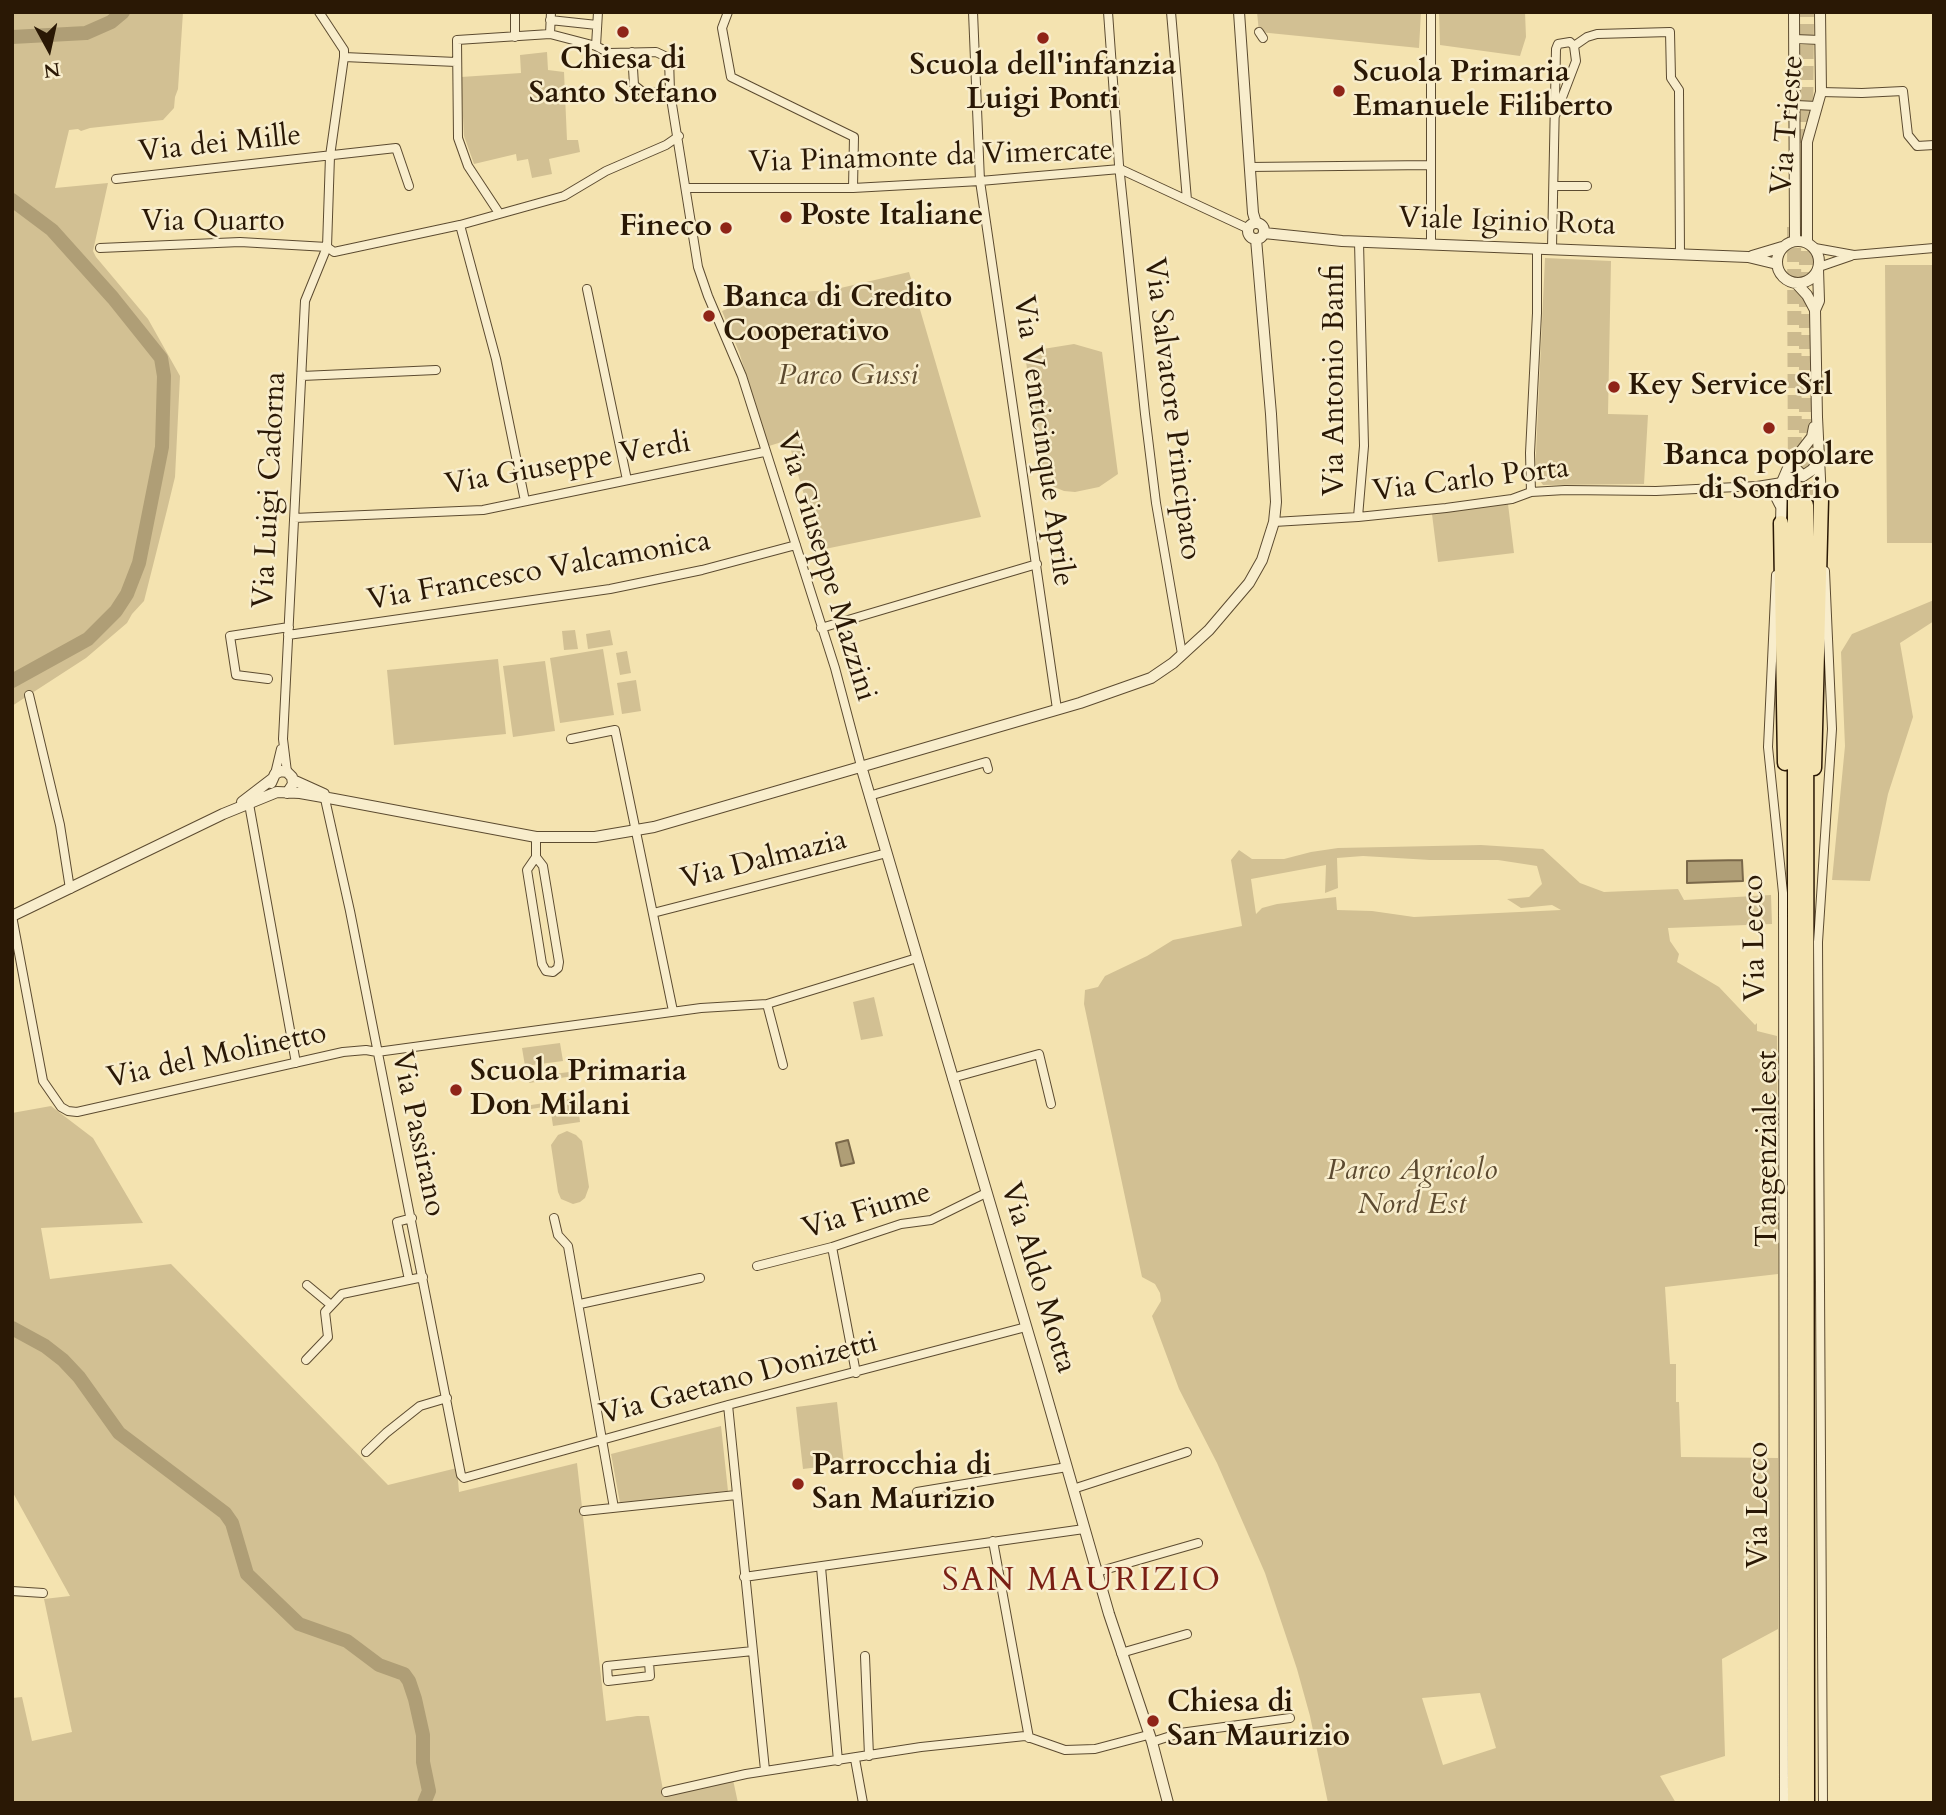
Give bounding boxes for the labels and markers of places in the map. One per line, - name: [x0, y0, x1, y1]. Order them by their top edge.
- marker: Chiesa di Santo Stefano: [615, 24, 631, 40]
- marker: Scuola dell'infanzia Luigi Ponti: [1035, 30, 1051, 46]
- place label: Chiesa di Santo Stefano: [529, 43, 717, 113]
- place label: Scuola dell'infanzia Luigi Ponti: [910, 49, 1176, 119]
- place label: Scuola Primaria Emanuele Filiberto: [1353, 56, 1613, 126]
- marker: Scuola Primaria Emanuele Filiberto: [1331, 83, 1347, 99]
- place label: Poste Italiane: [800, 199, 983, 235]
- marker: Poste Italiane: [778, 209, 794, 225]
- place label: Fineco: [619, 210, 712, 246]
- marker: Fineco: [718, 220, 734, 236]
- place label: Banca di Credito Cooperativo: [723, 281, 952, 352]
- marker: Banca di Credito Cooperativo: [701, 308, 717, 324]
- place label: Key Service Srl: [1628, 369, 1833, 405]
- marker: Key Service Srl: [1606, 379, 1622, 395]
- marker: Banca popolare di Sondrio: [1761, 420, 1777, 436]
- place label: Banca popolare di Sondrio: [1663, 439, 1875, 510]
- place label: Scuola Primaria Don Milani: [470, 1055, 687, 1126]
- marker: Scuola Primaria Don Milani: [448, 1082, 464, 1098]
- place label: Parrocchia di San Maurizio: [812, 1449, 995, 1520]
- marker: Parrocchia di San Maurizio: [790, 1476, 806, 1492]
- place label: Chiesa di San Maurizio: [1167, 1686, 1350, 1756]
- marker: Chiesa di San Maurizio: [1145, 1713, 1161, 1729]

